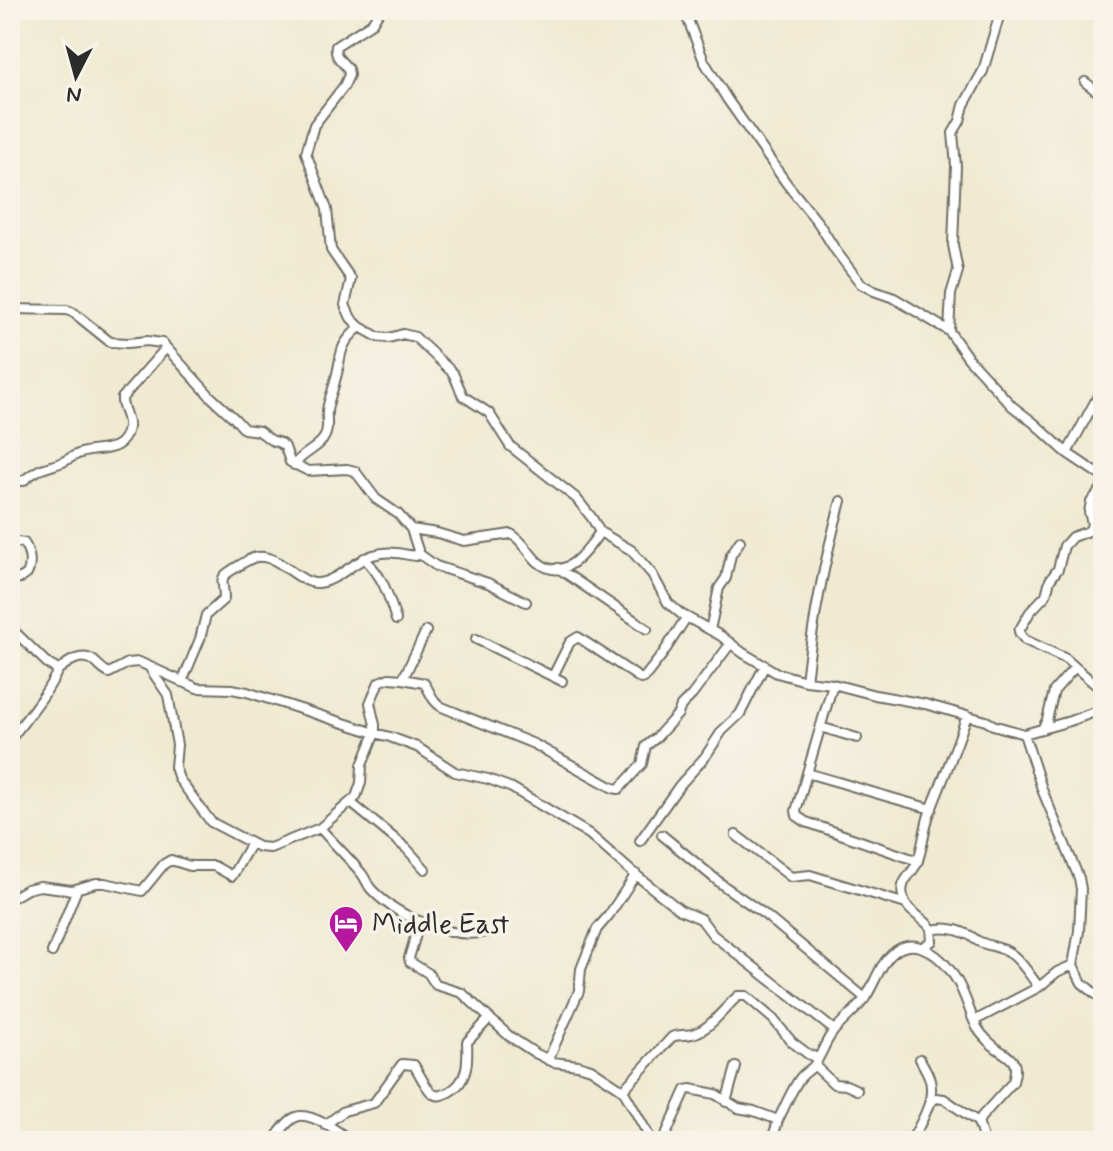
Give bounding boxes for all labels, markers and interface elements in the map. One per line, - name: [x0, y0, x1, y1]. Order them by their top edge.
- north arrow: [36, 36, 116, 116]
- text: N: [65, 79, 83, 109]
- hotel icon: Middle East: [327, 904, 365, 954]
- place label: Middle East: [372, 907, 510, 944]

